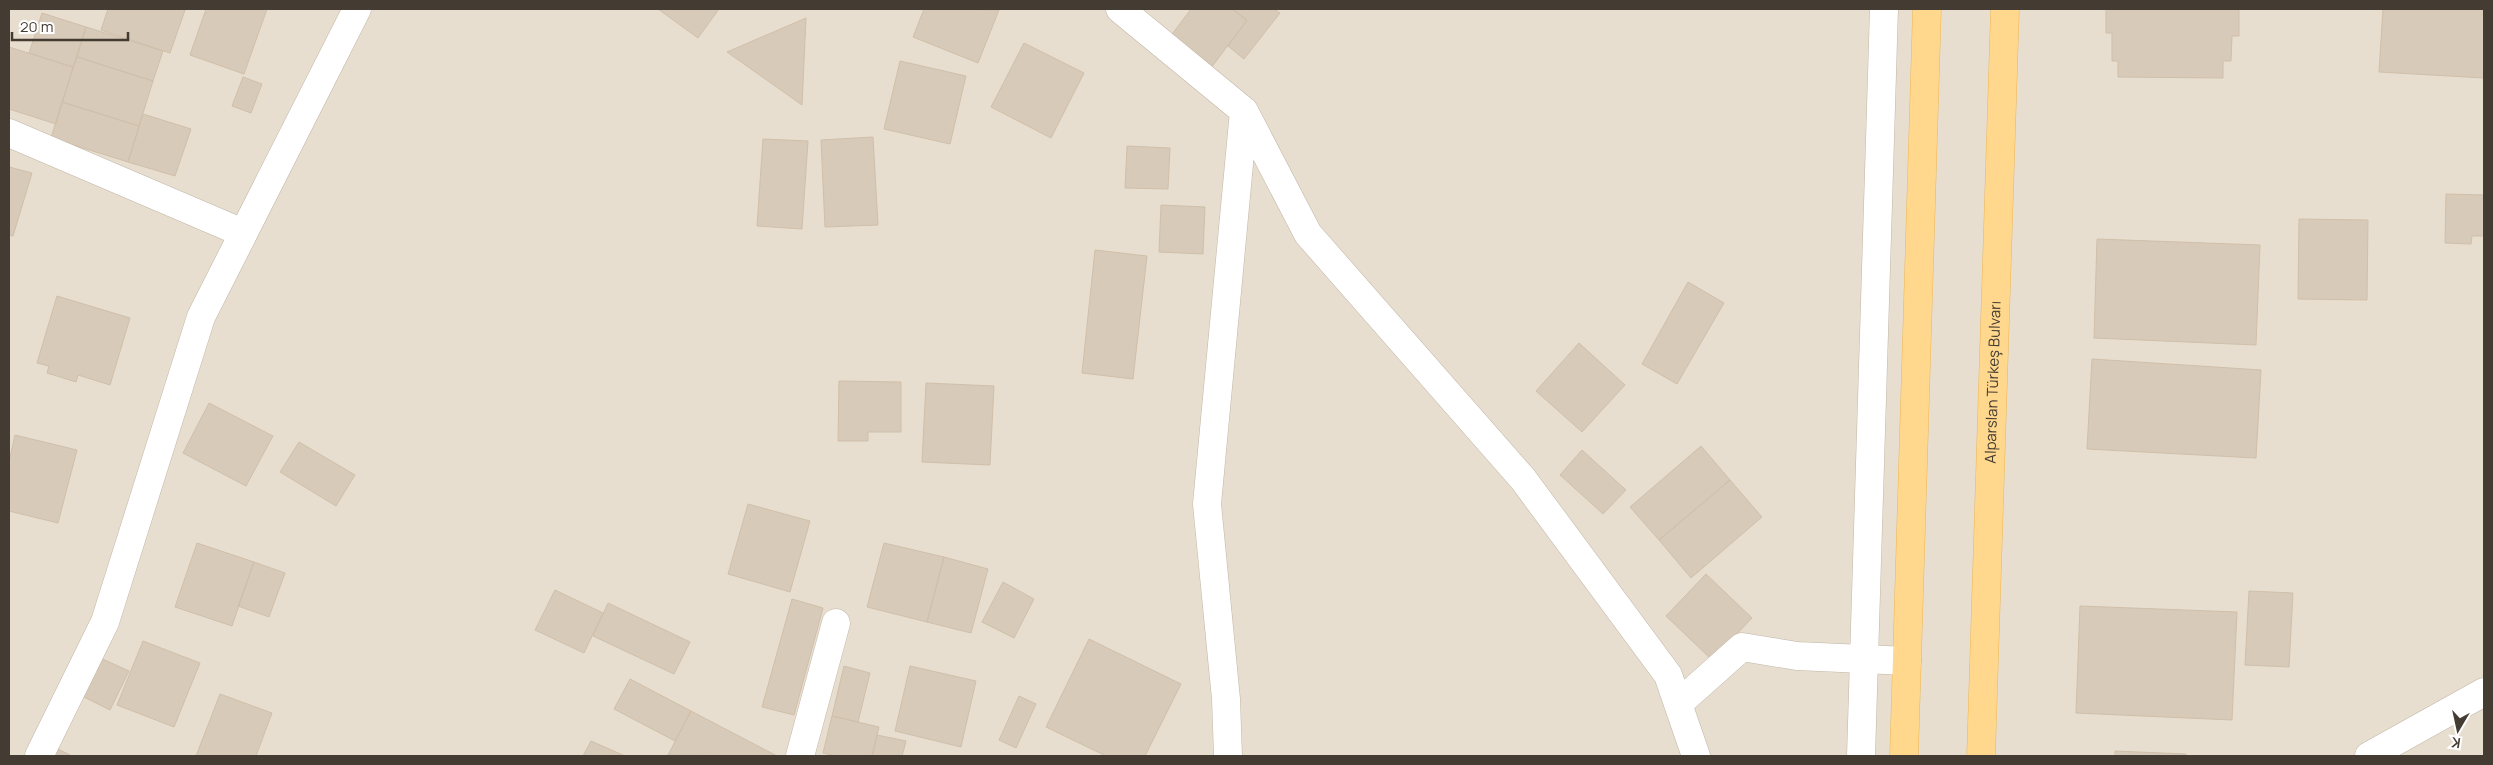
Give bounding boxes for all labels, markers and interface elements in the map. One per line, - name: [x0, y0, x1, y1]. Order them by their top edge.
- scale bar: [12, 10, 129, 42]
- text: 20 m: [20, 16, 53, 37]
- street label: Alparslan Türkeş Bulvarı: [1979, 301, 2006, 464]
- north arrow: [2433, 705, 2483, 755]
- text: K: [2449, 733, 2462, 753]

